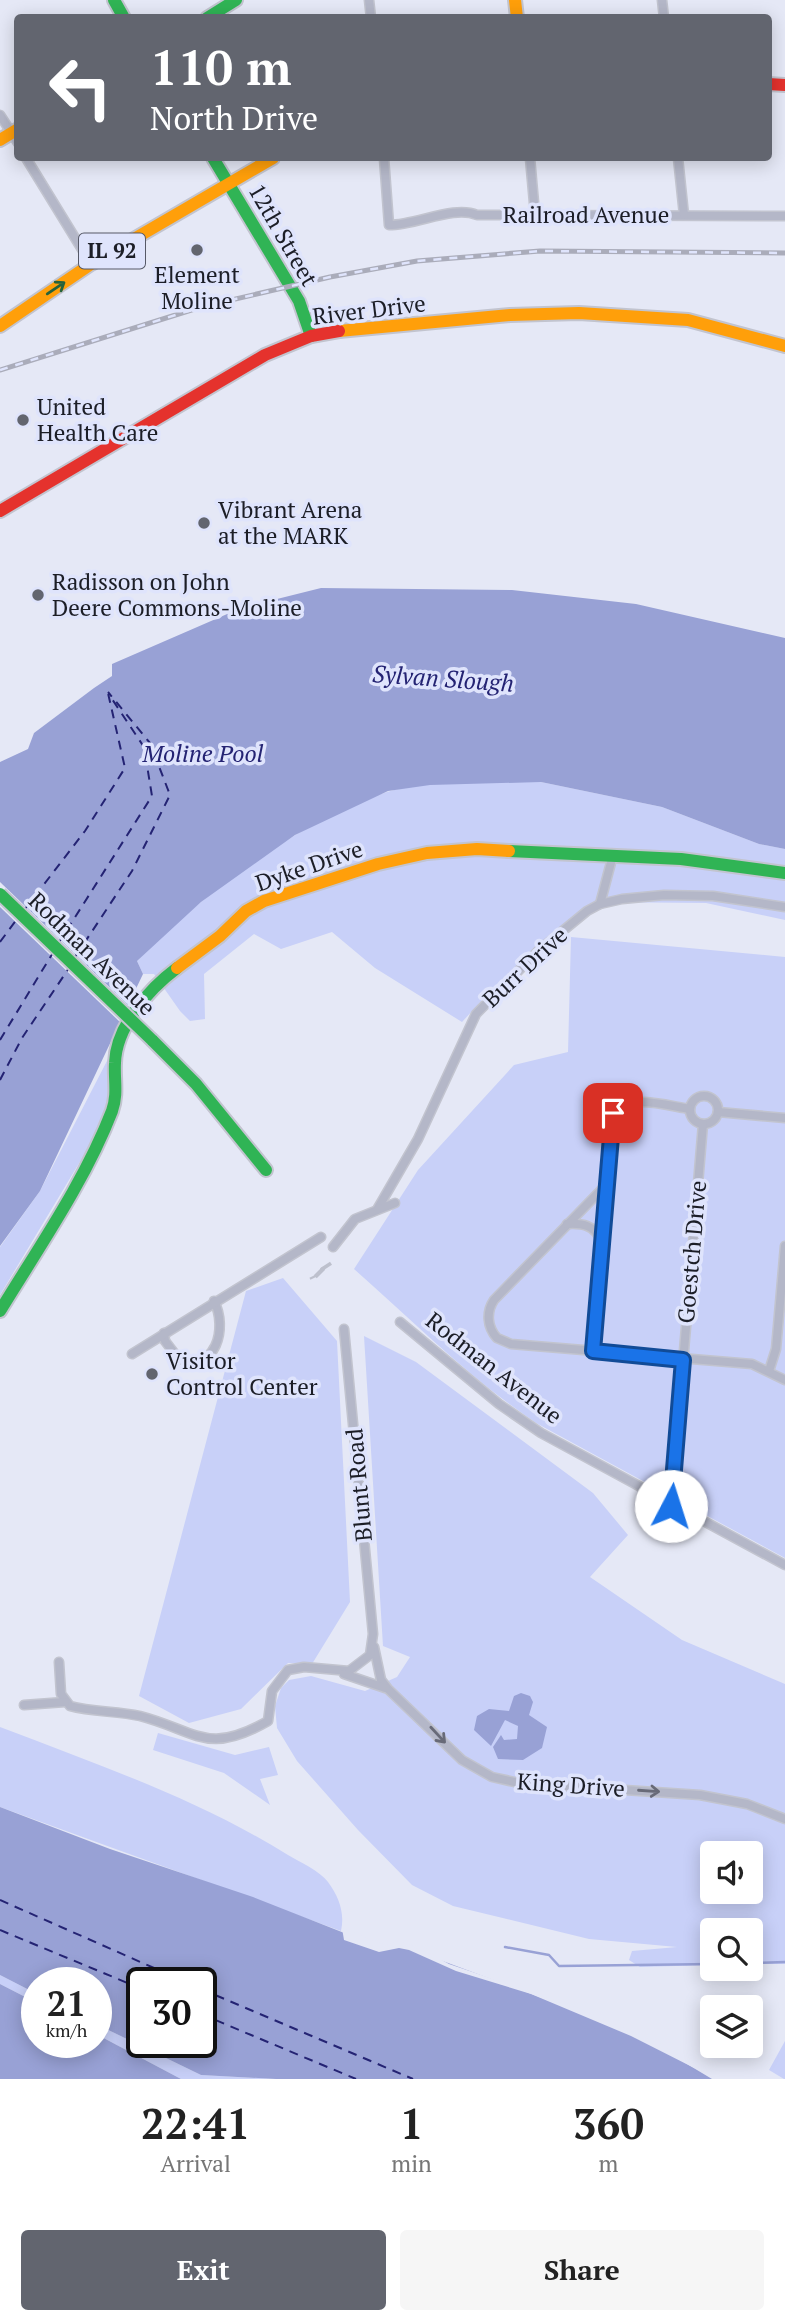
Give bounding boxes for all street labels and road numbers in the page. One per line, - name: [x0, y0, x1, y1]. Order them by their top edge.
- street label: 12th Street: [242, 178, 325, 292]
- street label: Railroad Avenue: [503, 199, 669, 230]
- road number: IL 92: [79, 233, 145, 268]
- street label: River Drive: [311, 287, 427, 332]
- street label: Dyke Drive: [251, 833, 367, 898]
- street label: Rodman Avenue: [22, 885, 163, 1022]
- street label: Burr Drive: [476, 919, 574, 1014]
- street label: Goestch Drive: [670, 1179, 713, 1325]
- street label: Rodman Avenue: [420, 1305, 569, 1431]
- street label: Blunt Road: [338, 1427, 379, 1543]
- street label: King Drive: [516, 1765, 626, 1804]

